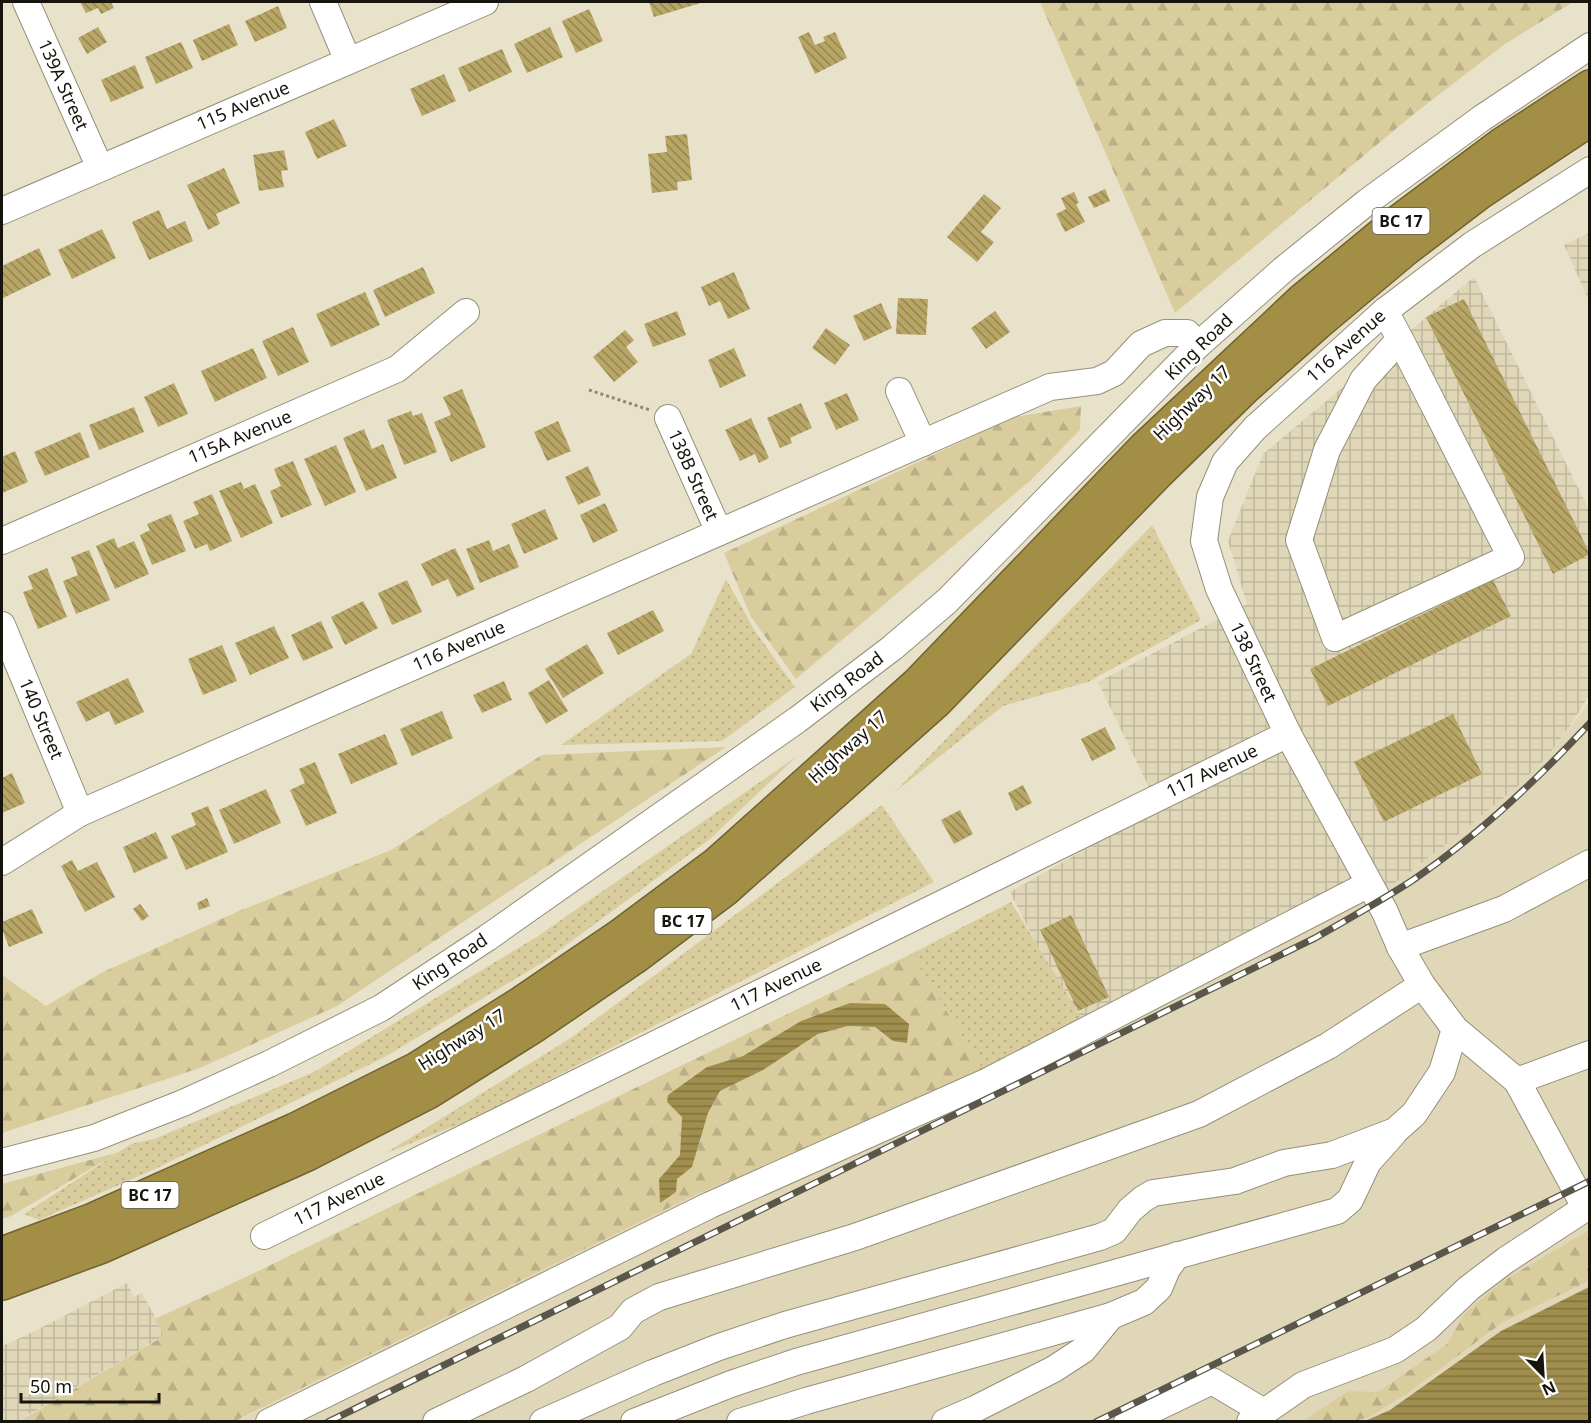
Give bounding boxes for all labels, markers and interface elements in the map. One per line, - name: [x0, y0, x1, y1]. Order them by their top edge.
- street label: 139A Street: [33, 35, 95, 134]
- street label: 115 Avenue: [192, 75, 293, 135]
- road number: BC 17: [1372, 208, 1430, 234]
- street label: 116 Avenue: [1301, 303, 1390, 387]
- street label: King Road: [1159, 308, 1238, 385]
- street label: Highway 17: [1147, 359, 1235, 445]
- street label: 115A Avenue: [184, 403, 295, 469]
- street label: 138B Street: [663, 425, 725, 524]
- street label: 116 Avenue: [409, 614, 509, 676]
- street label: 138 Street: [1225, 618, 1283, 706]
- street label: King Road: [805, 646, 888, 717]
- street label: 140 Street: [14, 674, 70, 763]
- street label: Highway 17: [803, 704, 892, 788]
- street label: 117 Avenue: [1162, 738, 1261, 803]
- road number: BC 17: [654, 908, 712, 934]
- street label: King Road: [407, 927, 492, 995]
- street label: 117 Avenue: [726, 952, 825, 1017]
- street label: Highway 17: [413, 1003, 510, 1076]
- street label: 117 Avenue: [289, 1166, 388, 1231]
- road number: BC 17: [122, 1182, 178, 1208]
- north arrow: [1513, 1345, 1573, 1405]
- scale bar: [21, 1366, 159, 1404]
- text: 50 m: [30, 1374, 72, 1398]
- text: N: [1539, 1376, 1560, 1401]

